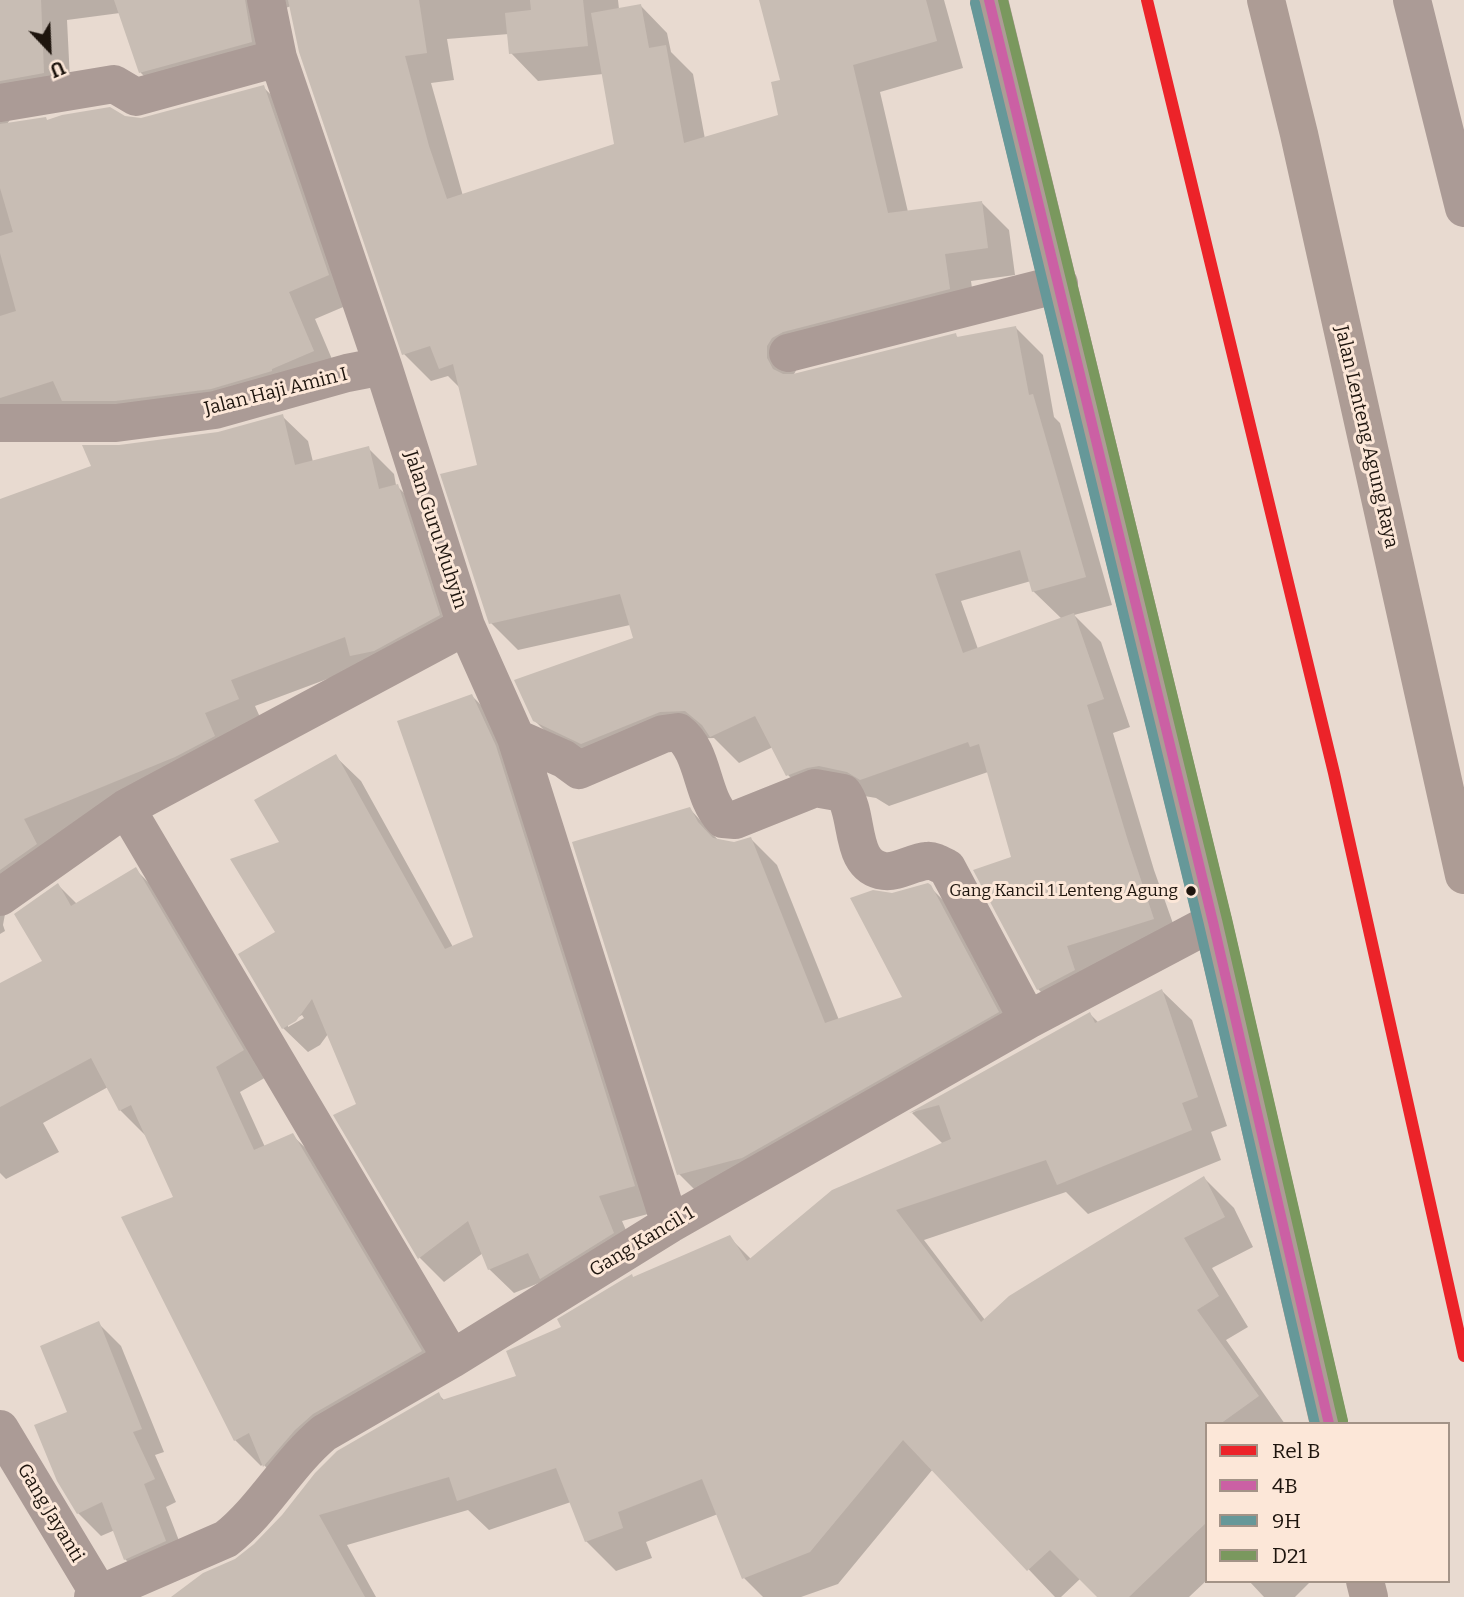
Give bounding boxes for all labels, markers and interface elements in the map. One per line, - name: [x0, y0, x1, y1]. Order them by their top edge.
- north arrow: [14, 14, 84, 84]
- text: U: [46, 55, 68, 82]
- street label: Jalan Lenteng Agung Raya: [1329, 323, 1403, 551]
- street label: Jalan Haji Amin I: [202, 363, 350, 421]
- street label: Jalan Guru Muhyin: [399, 448, 471, 612]
- place label: Gang Kancil 1 Lenteng Agung: [949, 881, 1178, 901]
- marker: Gang Kancil 1 Lenteng Agung: [1184, 884, 1198, 898]
- street label: Gang Kancil 1: [586, 1202, 698, 1282]
- legend: [1205, 1422, 1450, 1583]
- text: Rel B: [1272, 1438, 1321, 1464]
- street label: Gang Jayanti: [12, 1460, 88, 1566]
- text: 4B: [1272, 1473, 1298, 1499]
- text: 9H: [1272, 1508, 1301, 1534]
- text: D21: [1272, 1543, 1307, 1569]

